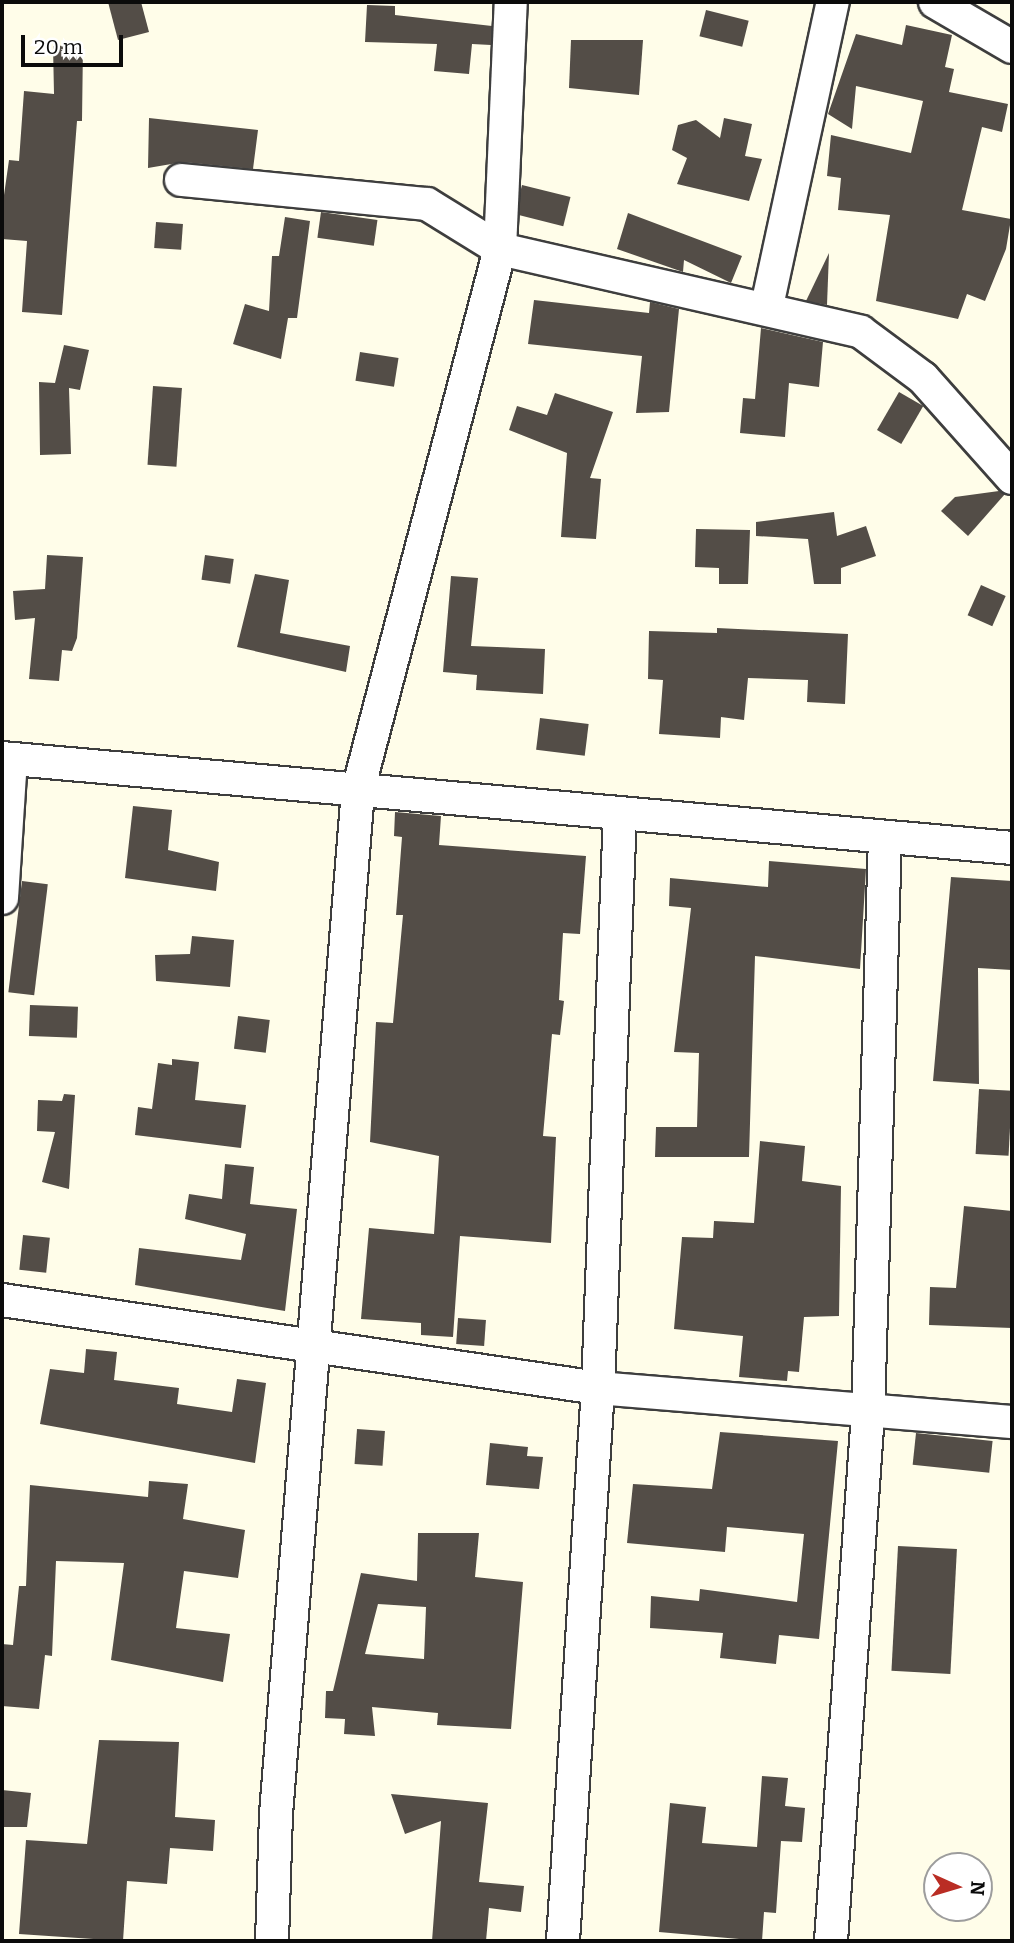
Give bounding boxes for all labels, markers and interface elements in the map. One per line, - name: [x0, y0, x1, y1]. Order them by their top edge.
- scale bar: [24, 21, 126, 65]
- text: 20 m: [34, 34, 83, 60]
- north arrow: [923, 1852, 993, 1922]
- text: N: [965, 1880, 989, 1896]

